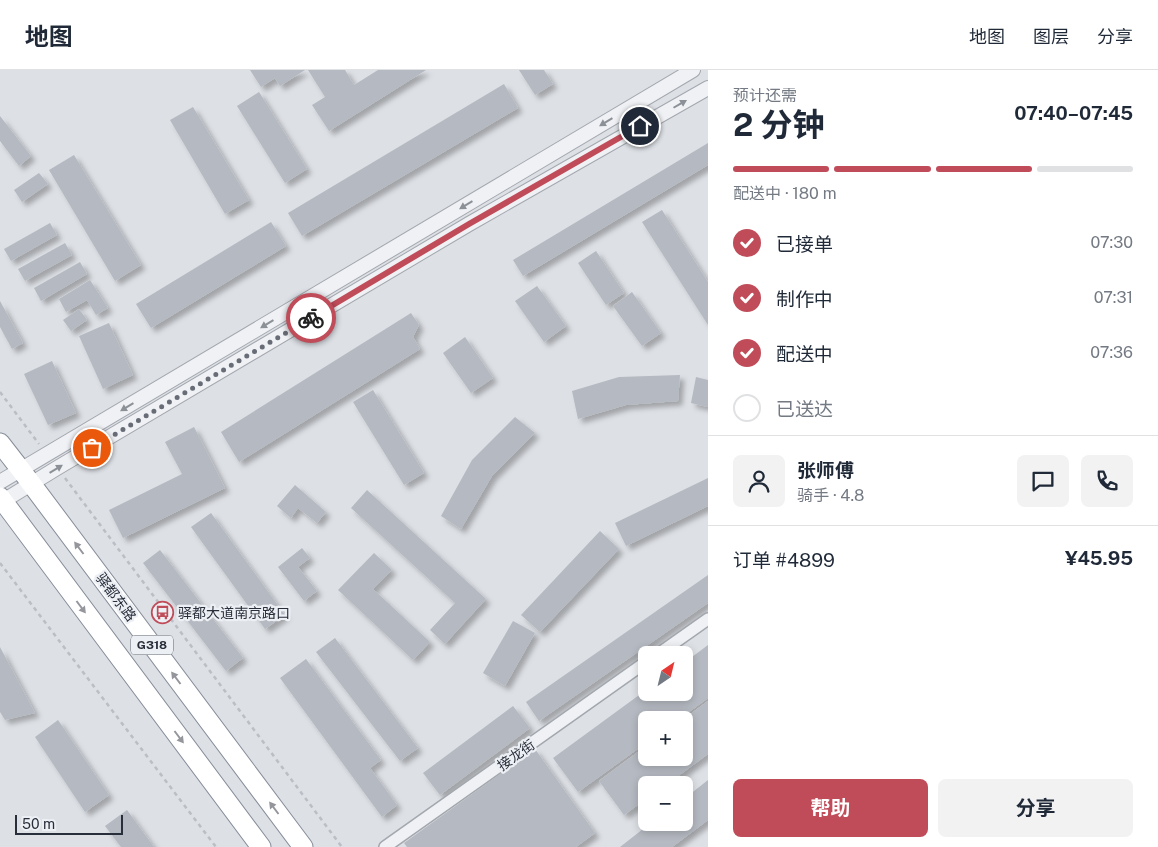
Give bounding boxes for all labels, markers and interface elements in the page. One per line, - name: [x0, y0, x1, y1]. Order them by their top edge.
- text: 地图: [25, 22, 73, 50]
- text: 地图: [969, 26, 1005, 47]
- text: 图层: [1033, 26, 1069, 47]
- text: 分享: [1097, 26, 1133, 47]
- text: 预计还需: [733, 86, 797, 105]
- one-way arrow: [673, 99, 687, 108]
- text: 07:40–07:45: [1014, 102, 1133, 124]
- pin: [619, 105, 661, 147]
- text: 2 分钟: [733, 106, 825, 143]
- icon: home: [626, 112, 654, 140]
- one-way arrow: [599, 117, 612, 126]
- text: 配送中 · 180 m: [733, 184, 837, 203]
- one-way arrow: [460, 200, 473, 209]
- icon: check: [733, 229, 761, 257]
- text: 已接单: [776, 233, 833, 255]
- text: 07:30: [1091, 233, 1133, 252]
- icon: check: [733, 284, 761, 312]
- text: 制作中: [776, 288, 833, 310]
- text: 07:31: [1094, 288, 1133, 307]
- courier: [286, 293, 336, 343]
- icon: bike: [297, 304, 325, 332]
- one-way arrow: [260, 319, 273, 328]
- icon: check: [733, 339, 761, 367]
- text: 配送中: [776, 343, 833, 365]
- text: 07:36: [1090, 343, 1133, 362]
- text: 已送达: [776, 398, 833, 420]
- one-way arrow: [120, 403, 134, 412]
- pin: [71, 427, 113, 469]
- icon: bag: [78, 434, 106, 462]
- button: person: [733, 455, 785, 507]
- button: chat: [1017, 455, 1069, 507]
- button: phone: [1081, 455, 1133, 507]
- text: 张师傅: [797, 459, 854, 481]
- one-way arrow: [50, 464, 63, 473]
- text: 骑手 · 4.8: [797, 486, 864, 505]
- one-way arrow: [74, 541, 84, 555]
- text: ¥45.95: [1065, 547, 1133, 569]
- text: 订单 #4899: [733, 549, 835, 571]
- street label: 驿都东路: [93, 570, 139, 624]
- one-way arrow: [76, 600, 87, 613]
- bus stop icon: 驿都大道南京路口: [150, 601, 174, 625]
- place label: 驿都大道南京路口: [178, 605, 290, 621]
- road number: G318: [131, 636, 173, 654]
- north arrow: [638, 646, 692, 701]
- map controls: [638, 646, 693, 831]
- one-way arrow: [171, 672, 182, 685]
- button: +: [638, 711, 693, 766]
- one-way arrow: [173, 730, 184, 743]
- street label: 接龙街: [494, 736, 538, 774]
- button: −: [638, 776, 693, 831]
- button: 帮助: [733, 779, 928, 837]
- button: 分享: [938, 779, 1133, 837]
- one-way arrow: [268, 802, 279, 815]
- scale bar: [15, 812, 122, 835]
- text: 50 m: [22, 816, 55, 832]

